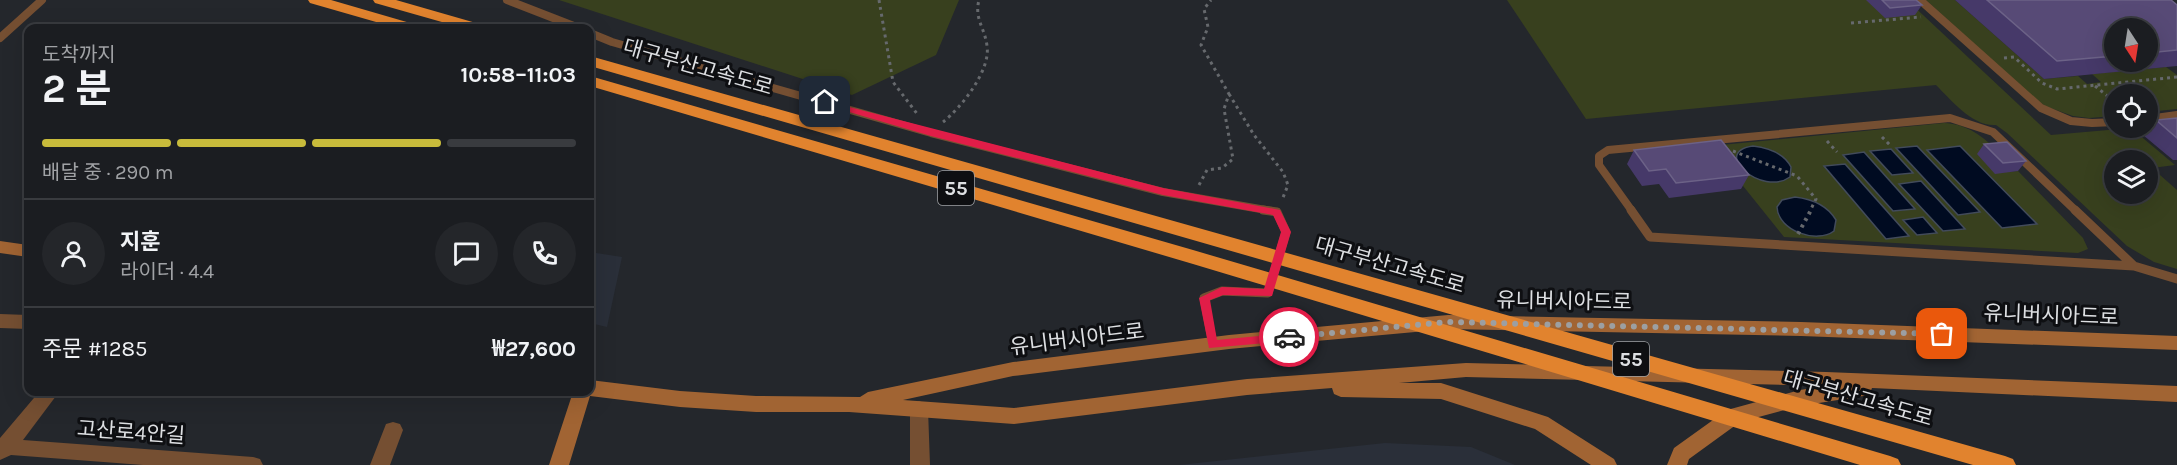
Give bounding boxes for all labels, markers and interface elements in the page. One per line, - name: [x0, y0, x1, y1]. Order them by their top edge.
- north arrow: [2104, 18, 2158, 72]
- map controls: [2104, 18, 2158, 204]
- street label: 대구부산고속도로: [620, 34, 776, 100]
- text: 도착까지: [42, 43, 116, 66]
- text: 10:58–11:03: [461, 62, 576, 88]
- text: 2 분: [42, 66, 111, 112]
- pin: [799, 76, 850, 127]
- button: locate: [2104, 84, 2158, 138]
- icon: home: [808, 85, 841, 118]
- button: layers: [2104, 150, 2158, 204]
- text: 배달 중 · 290 m: [42, 161, 174, 184]
- road number: 55: [938, 171, 974, 205]
- button: person: [42, 222, 105, 285]
- button: chat: [435, 222, 498, 285]
- button: phone: [513, 222, 576, 285]
- text: 지훈: [120, 229, 160, 255]
- street label: 대구부산고속도로: [1312, 232, 1468, 298]
- text: 라이더 · 4.4: [120, 260, 214, 283]
- street label: 유니버시아드로: [1496, 288, 1632, 314]
- street label: 유니버시아드로: [1983, 301, 2119, 329]
- courier: [1259, 307, 1319, 367]
- pin: [1916, 308, 1967, 359]
- icon: bag: [1925, 317, 1958, 350]
- street label: 유니버시아드로: [1008, 319, 1146, 359]
- icon: car: [1273, 321, 1306, 354]
- text: 주문 #1285: [42, 336, 147, 362]
- text: ₩27,600: [492, 336, 576, 362]
- road number: 55: [1613, 342, 1649, 376]
- street label: 대구부산고속도로: [1780, 365, 1936, 431]
- street label: 고산로4안길: [76, 416, 186, 448]

